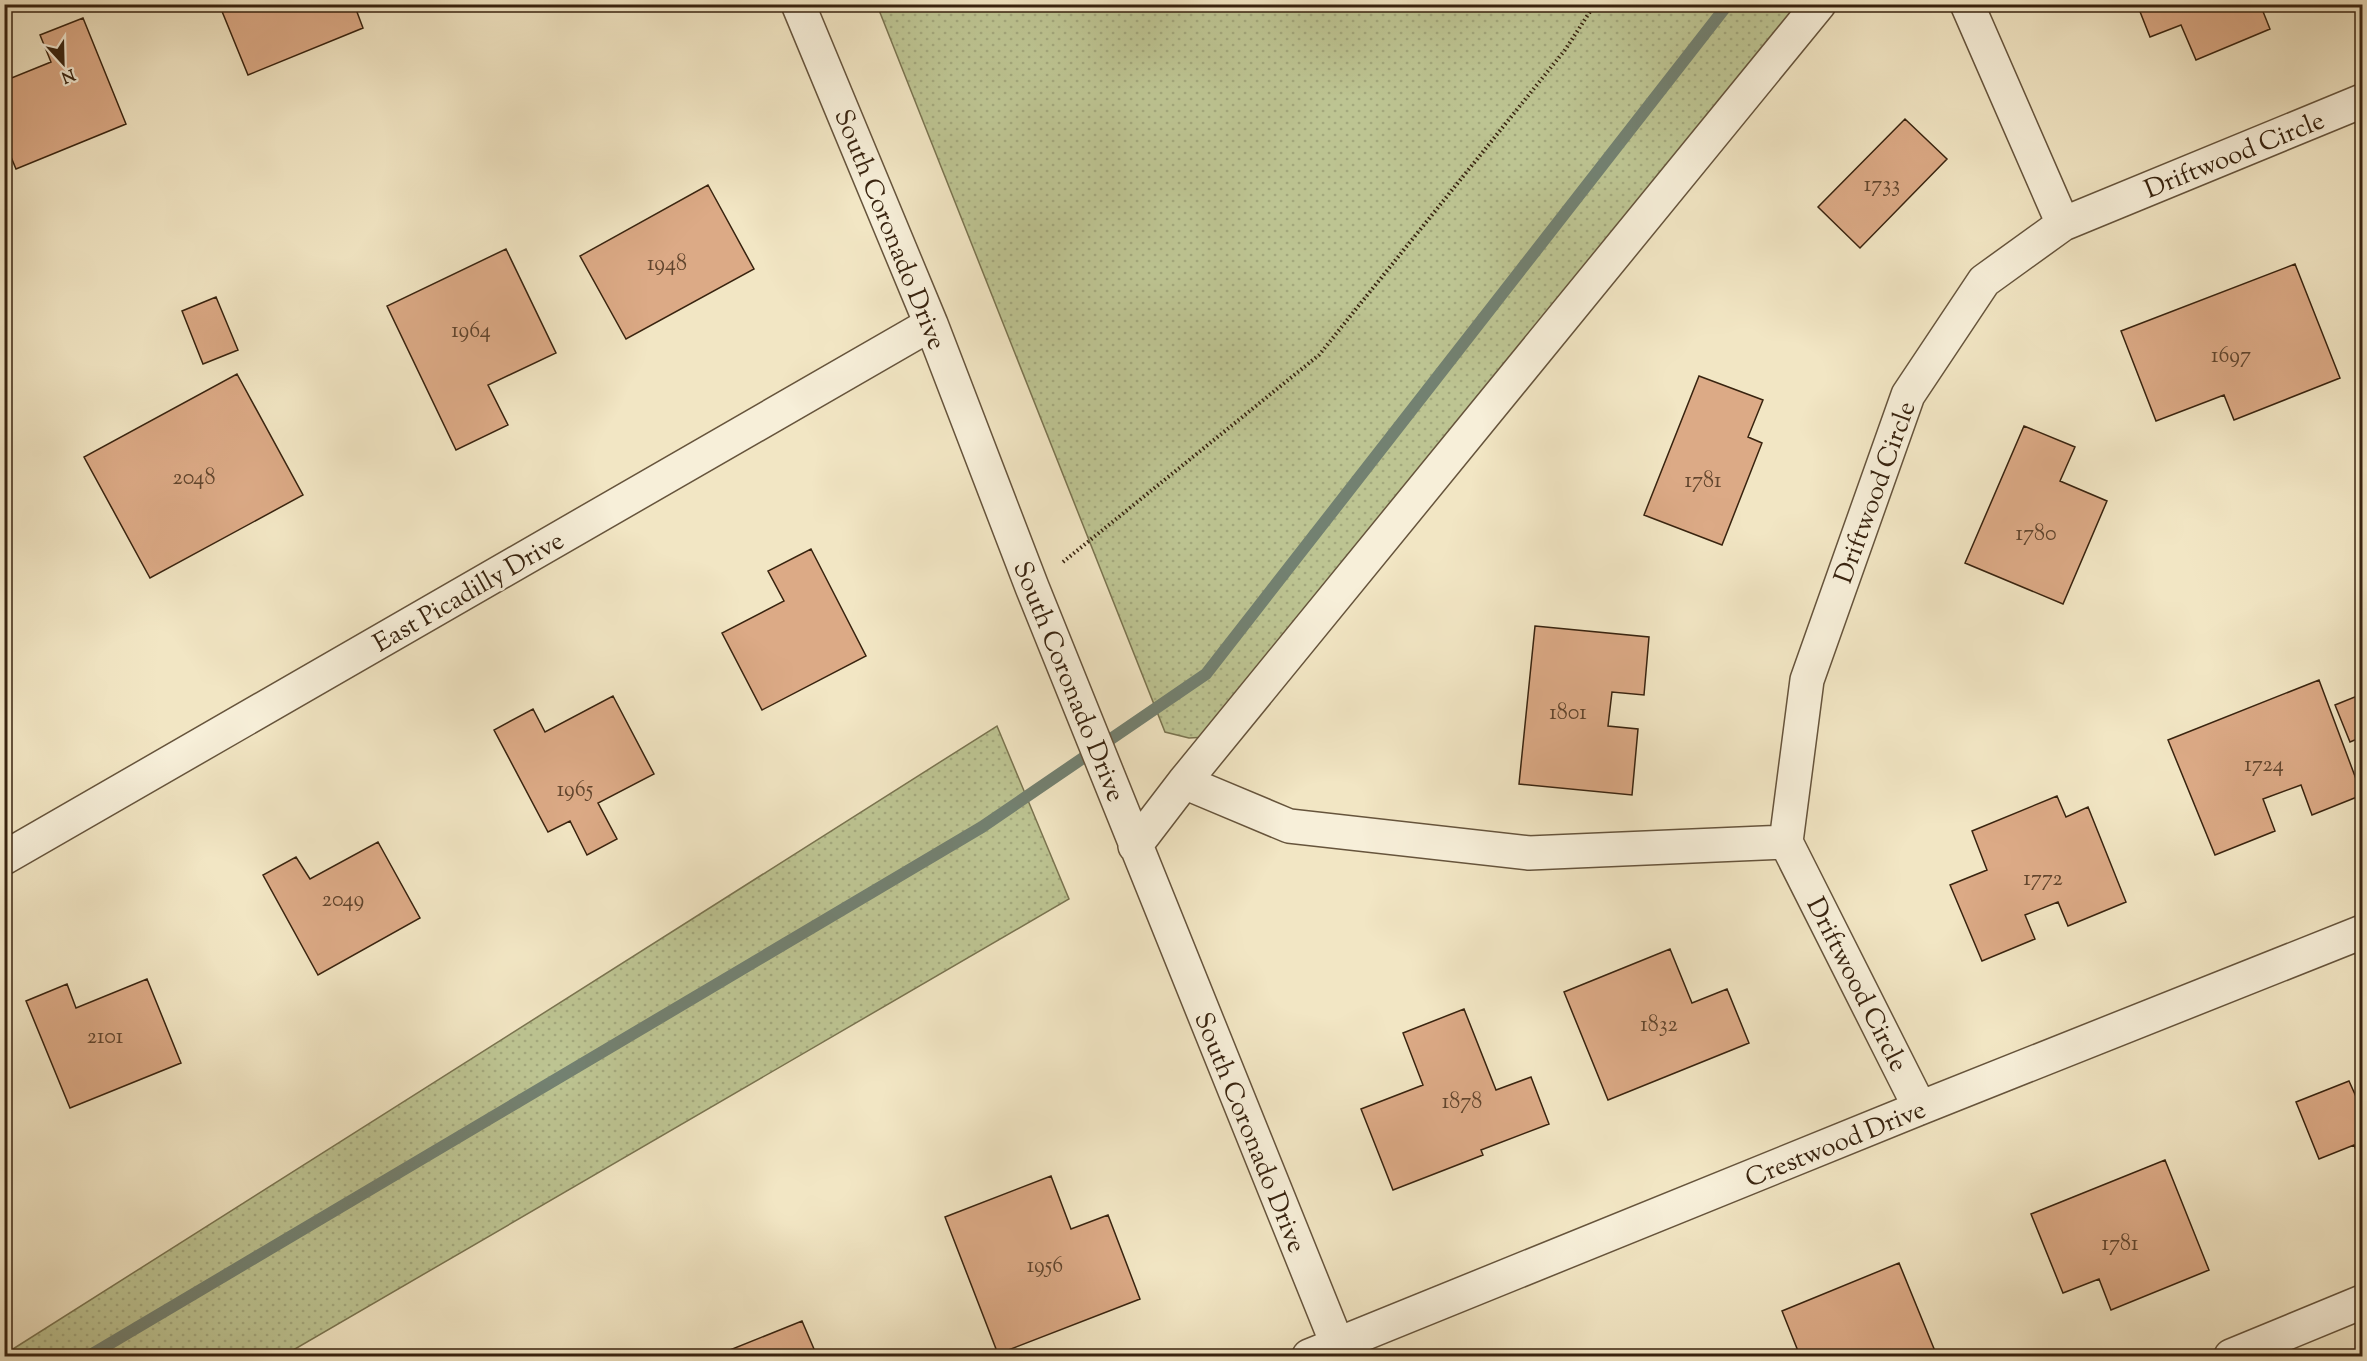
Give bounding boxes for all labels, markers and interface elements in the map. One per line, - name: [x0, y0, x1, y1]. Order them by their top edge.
- north arrow: [33, 33, 93, 93]
- text: N: [57, 62, 78, 88]
- street label: Driftwood Circle: [2139, 103, 2331, 209]
- street label: South Coronado Drive: [823, 104, 954, 356]
- house number: 1733: [1864, 170, 1900, 202]
- house number: 1948: [647, 249, 687, 281]
- house number: 1964: [451, 316, 491, 348]
- house number: 1697: [2211, 341, 2251, 373]
- street label: Driftwood Circle: [1826, 397, 1926, 589]
- house number: 2048: [173, 463, 215, 495]
- house number: 1781: [1685, 466, 1722, 498]
- house number: 1780: [2015, 519, 2057, 551]
- street label: East Picadilly Drive: [367, 523, 571, 663]
- street label: South Coronado Drive: [1002, 556, 1133, 808]
- house number: 1801: [1549, 698, 1587, 730]
- house number: 1724: [2244, 750, 2284, 782]
- house number: 1965: [557, 775, 594, 807]
- house number: 1772: [2023, 864, 2063, 896]
- house number: 2049: [322, 885, 364, 917]
- street label: Driftwood Circle: [1796, 892, 1916, 1079]
- street label: South Coronado Drive: [1183, 1007, 1314, 1259]
- house number: 1832: [1640, 1010, 1678, 1042]
- house number: 2101: [87, 1022, 124, 1054]
- house number: 1878: [1442, 1087, 1482, 1119]
- street label: Crestwood Drive: [1740, 1092, 1932, 1198]
- house number: 1781: [2102, 1229, 2139, 1261]
- house number: 1956: [1027, 1251, 1063, 1283]

